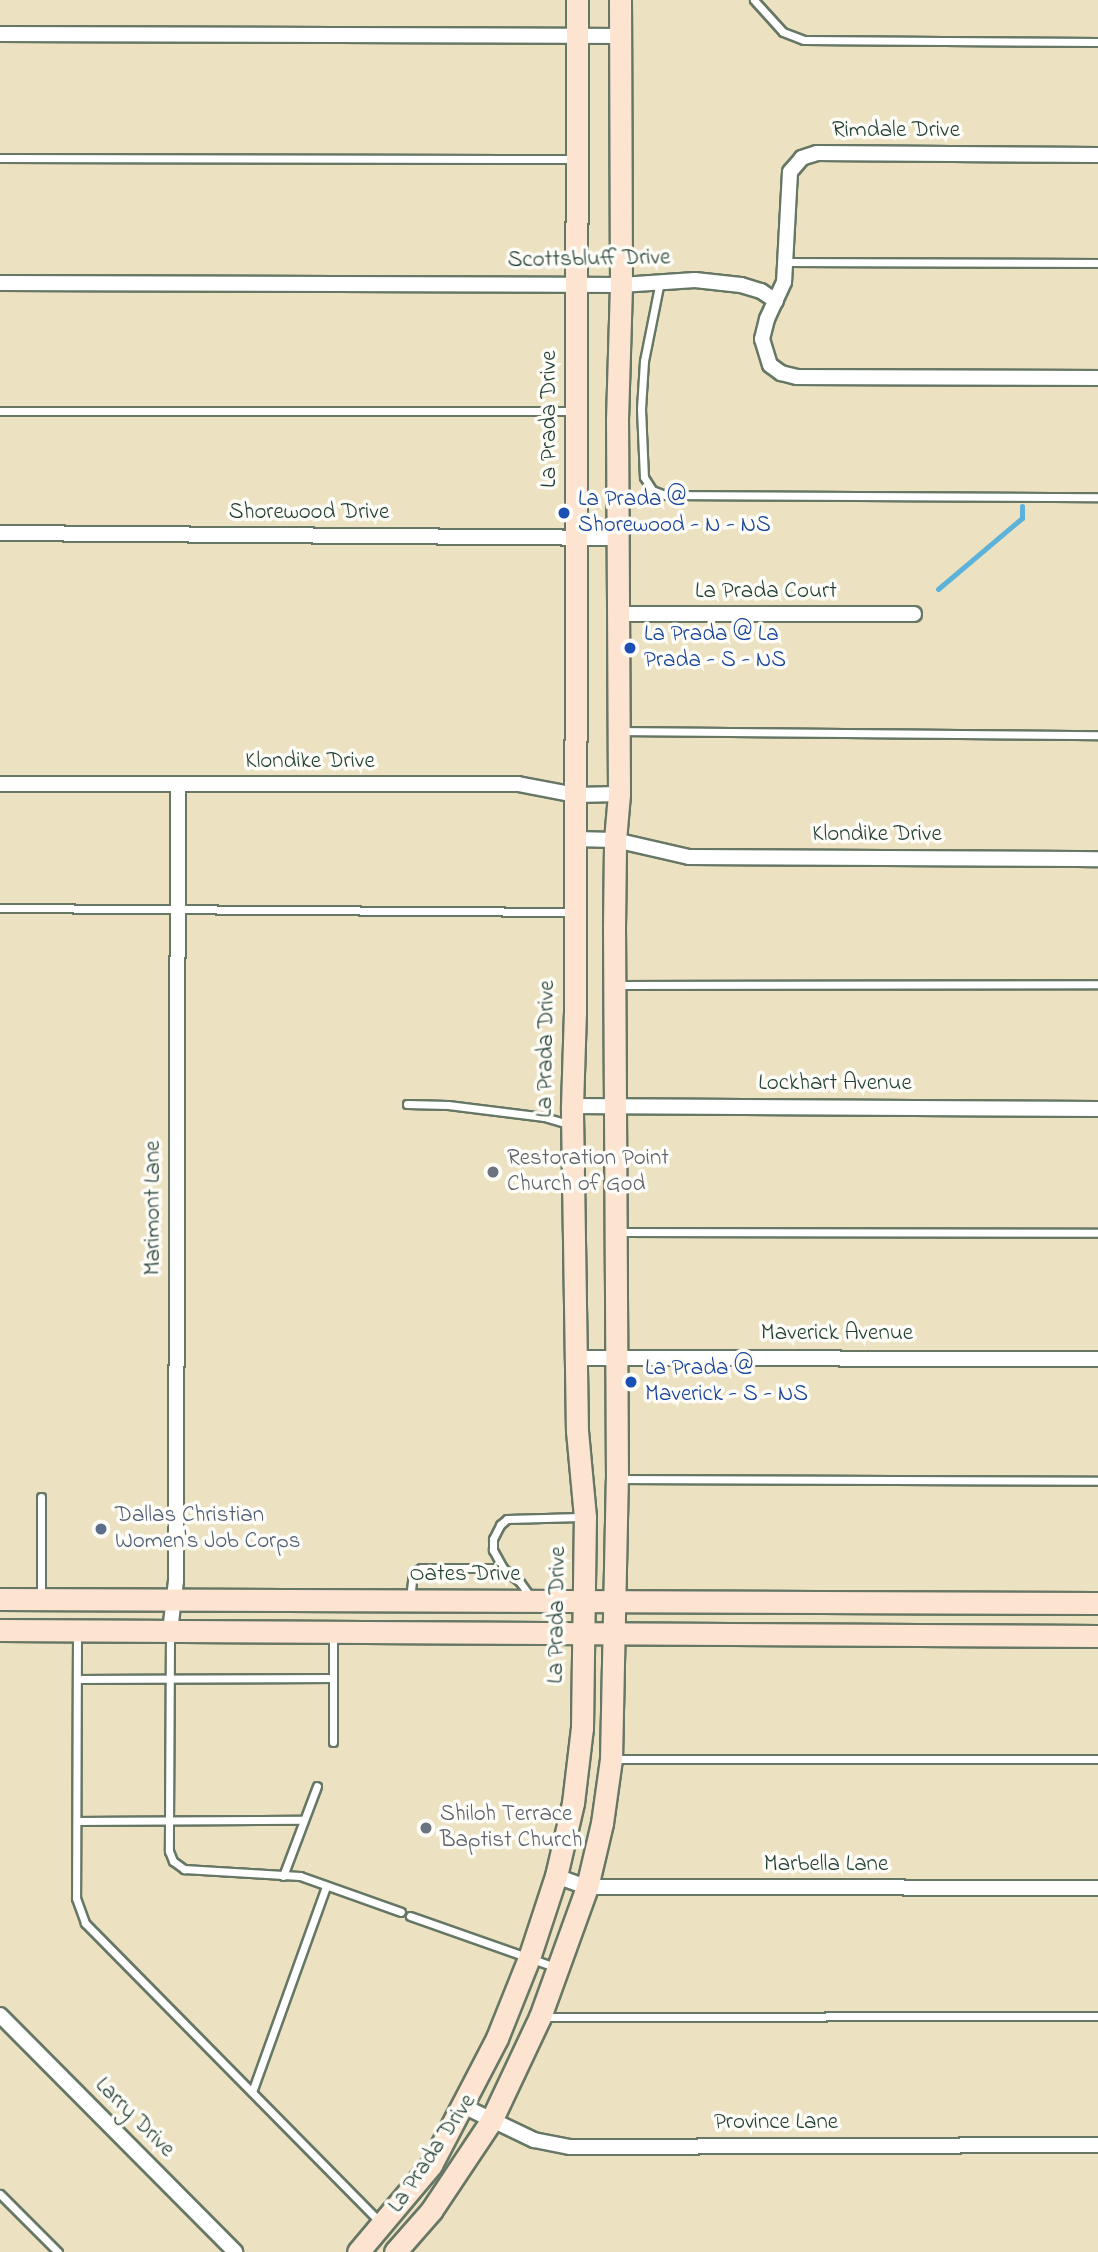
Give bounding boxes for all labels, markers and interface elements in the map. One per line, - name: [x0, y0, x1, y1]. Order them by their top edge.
- street label: Rimdale Drive: [832, 117, 960, 145]
- street label: Scottsbluff Drive: [507, 245, 671, 275]
- street label: La Prada Drive: [536, 350, 564, 488]
- place label: La Prada @ Shorewood - N - NS: [578, 486, 771, 540]
- street label: Shorewood Drive: [229, 499, 389, 527]
- marker: La Prada @ Shorewood - N - NS: [556, 505, 572, 521]
- street label: La Prada Court: [695, 578, 837, 606]
- place label: La Prada @ La Prada - S - NS: [644, 621, 786, 675]
- marker: La Prada @ La Prada - S - NS: [622, 640, 638, 656]
- street label: Klondike Drive: [245, 748, 375, 776]
- street label: Klondike Drive: [812, 821, 942, 849]
- street label: La Prada Drive: [532, 980, 562, 1118]
- street label: Lockhart Avenue: [758, 1070, 912, 1098]
- street label: Marimont Lane: [140, 1141, 168, 1275]
- place label: Restoration Point Church of God: [507, 1145, 669, 1199]
- marker: Restoration Point Church of God: [485, 1164, 501, 1180]
- street label: Maverick Avenue: [761, 1320, 913, 1348]
- place label: La Prada @ Maverick - S - NS: [645, 1355, 808, 1409]
- marker: La Prada @ Maverick - S - NS: [623, 1374, 639, 1390]
- place label: Dallas Christian Women's Job Corps: [115, 1502, 300, 1556]
- marker: Dallas Christian Women's Job Corps: [93, 1521, 109, 1537]
- street label: La Prada Drive: [543, 1546, 573, 1684]
- street label: Oates Drive: [409, 1561, 521, 1589]
- place label: Shiloh Terrace Baptist Church: [440, 1801, 582, 1855]
- marker: Shiloh Terrace Baptist Church: [418, 1820, 434, 1836]
- street label: Marbella Lane: [764, 1851, 888, 1879]
- street label: Larry Drive: [88, 2072, 180, 2164]
- street label: La Prada Drive: [383, 2089, 483, 2219]
- street label: Province Lane: [714, 2109, 838, 2137]

